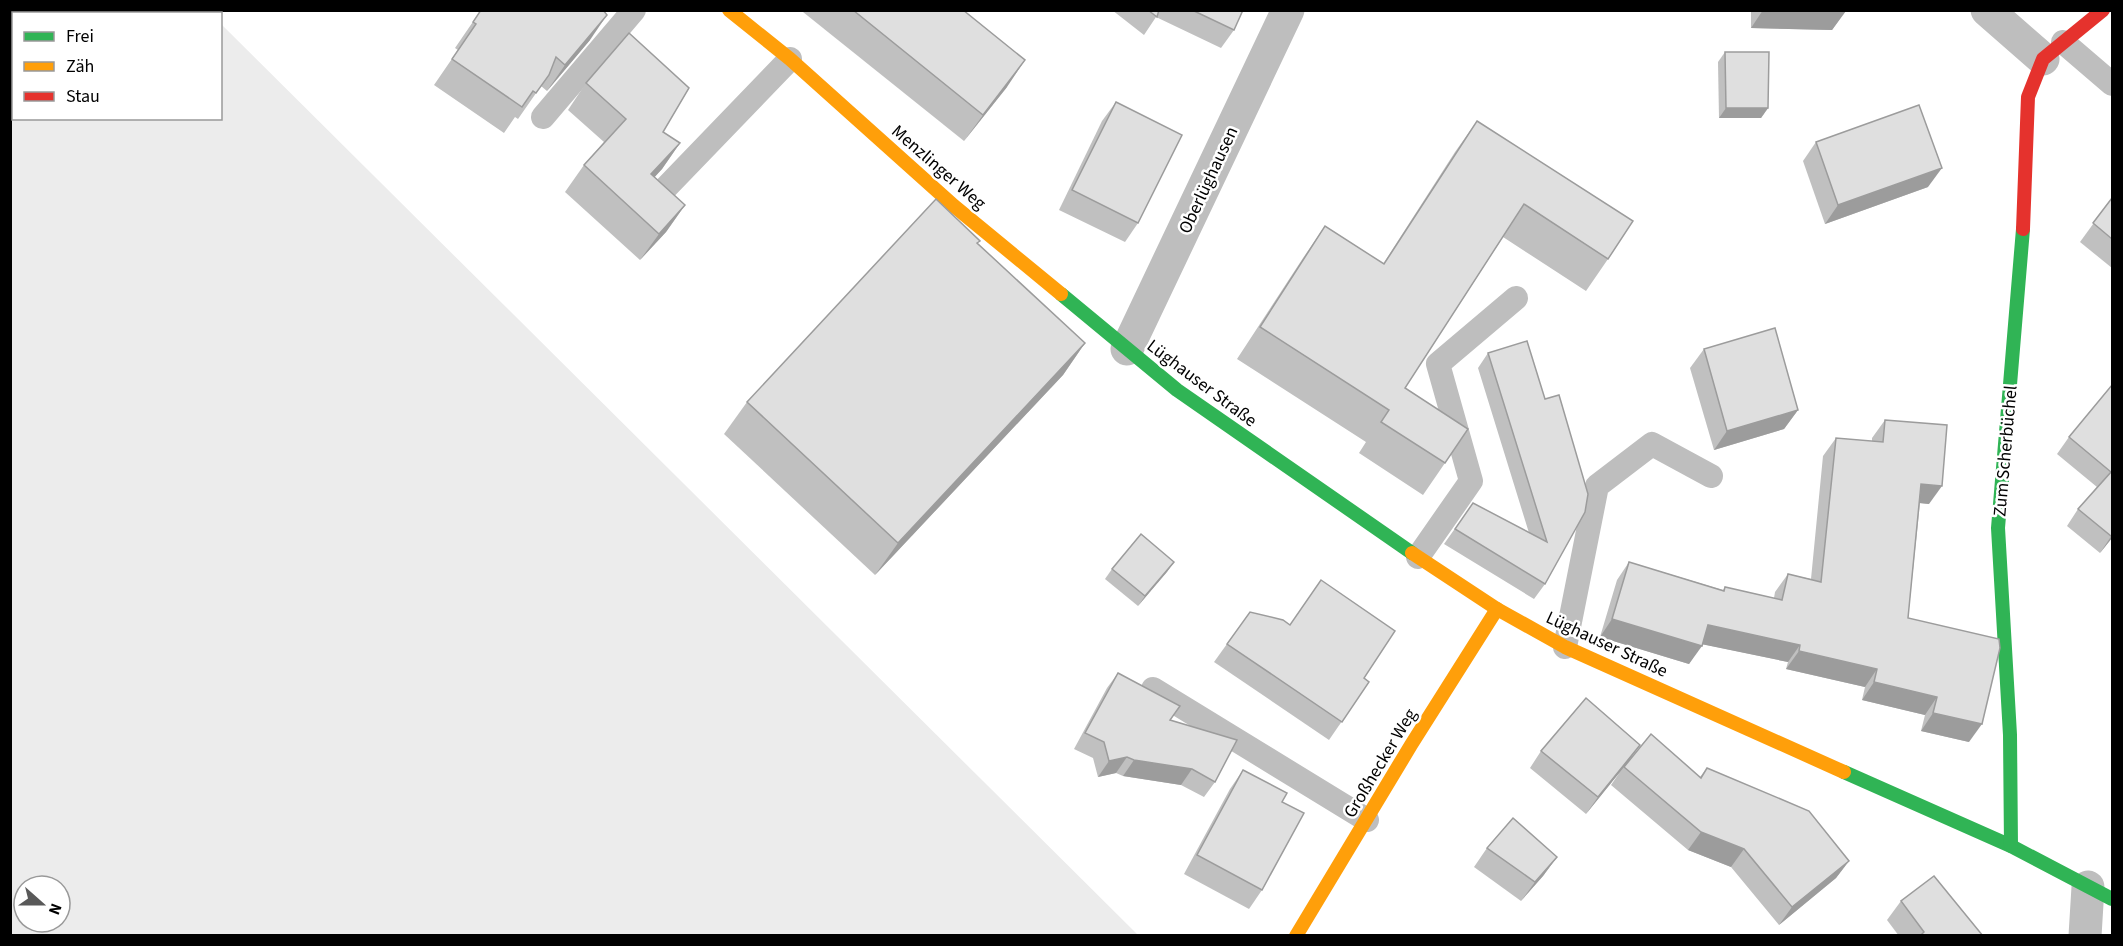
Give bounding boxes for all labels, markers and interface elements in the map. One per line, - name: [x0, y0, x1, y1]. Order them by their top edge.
- legend: [12, 12, 222, 120]
- text: Frei: [66, 24, 94, 49]
- text: Zäh: [66, 54, 94, 79]
- text: Stau: [66, 84, 100, 109]
- street label: Menzlinger Weg: [886, 119, 991, 216]
- street label: Oberlüghausen: [1173, 123, 1244, 238]
- street label: Lüghauser Straße: [1142, 334, 1262, 433]
- street label: Zum Scherbüchel: [1987, 384, 2024, 518]
- street label: Lüghauser Straße: [1542, 605, 1672, 684]
- street label: Großhecker Weg: [1338, 704, 1423, 823]
- north arrow: [12, 874, 72, 934]
- text: N: [43, 900, 67, 918]

